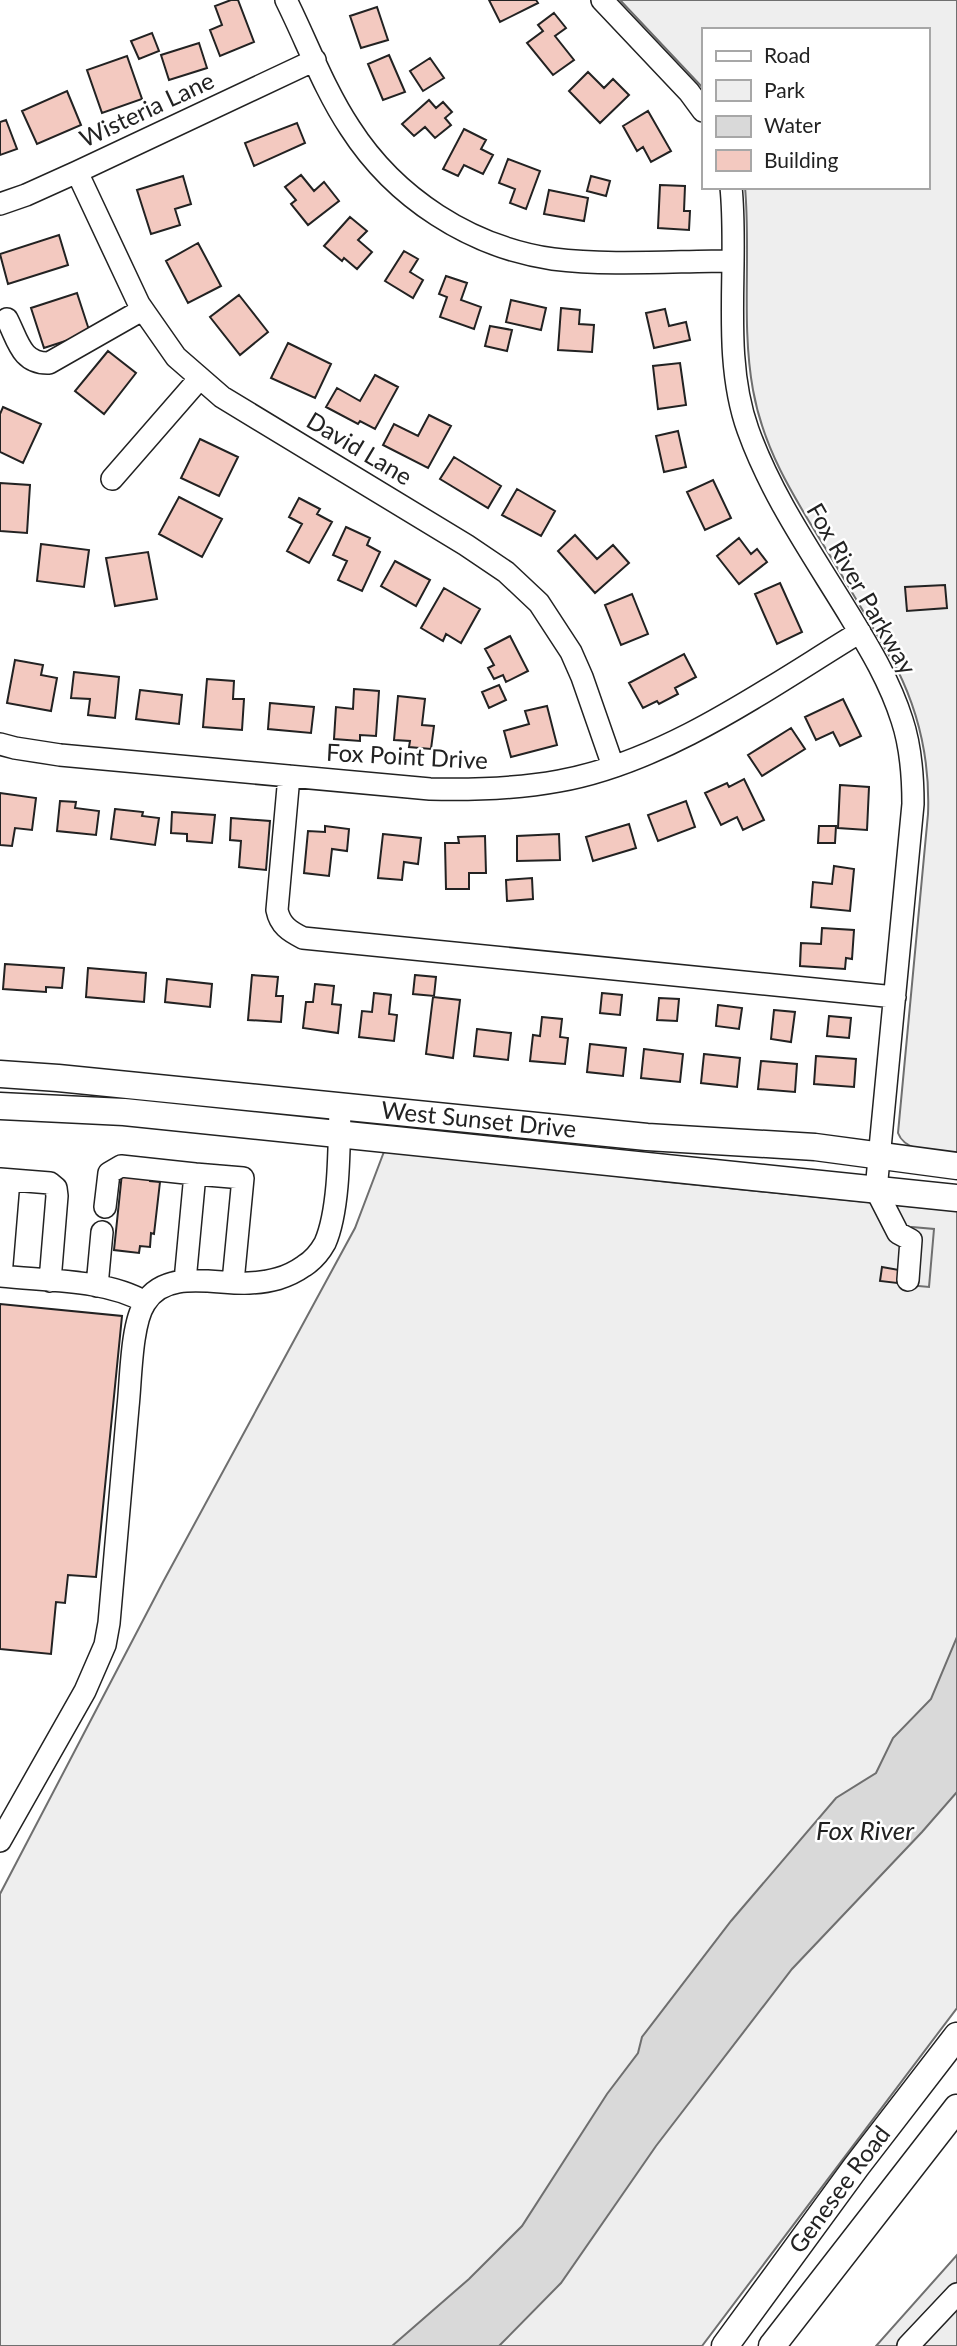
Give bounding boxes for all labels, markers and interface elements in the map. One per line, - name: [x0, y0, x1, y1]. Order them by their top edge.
- legend: [702, 28, 929, 189]
- text: Road: [764, 42, 811, 67]
- street label: Wisteria Lane: [75, 65, 218, 152]
- text: Park: [764, 77, 805, 102]
- text: Water: [764, 112, 821, 137]
- text: Building: [764, 147, 839, 172]
- street label: David Lane: [302, 405, 418, 490]
- street label: Fox River Parkway: [801, 497, 923, 680]
- street label: Fox Point Drive: [325, 737, 489, 774]
- street label: West Sunset Drive: [380, 1094, 578, 1143]
- water label: Fox River: [816, 1814, 915, 1846]
- street label: Genesee Road: [782, 2119, 896, 2258]

